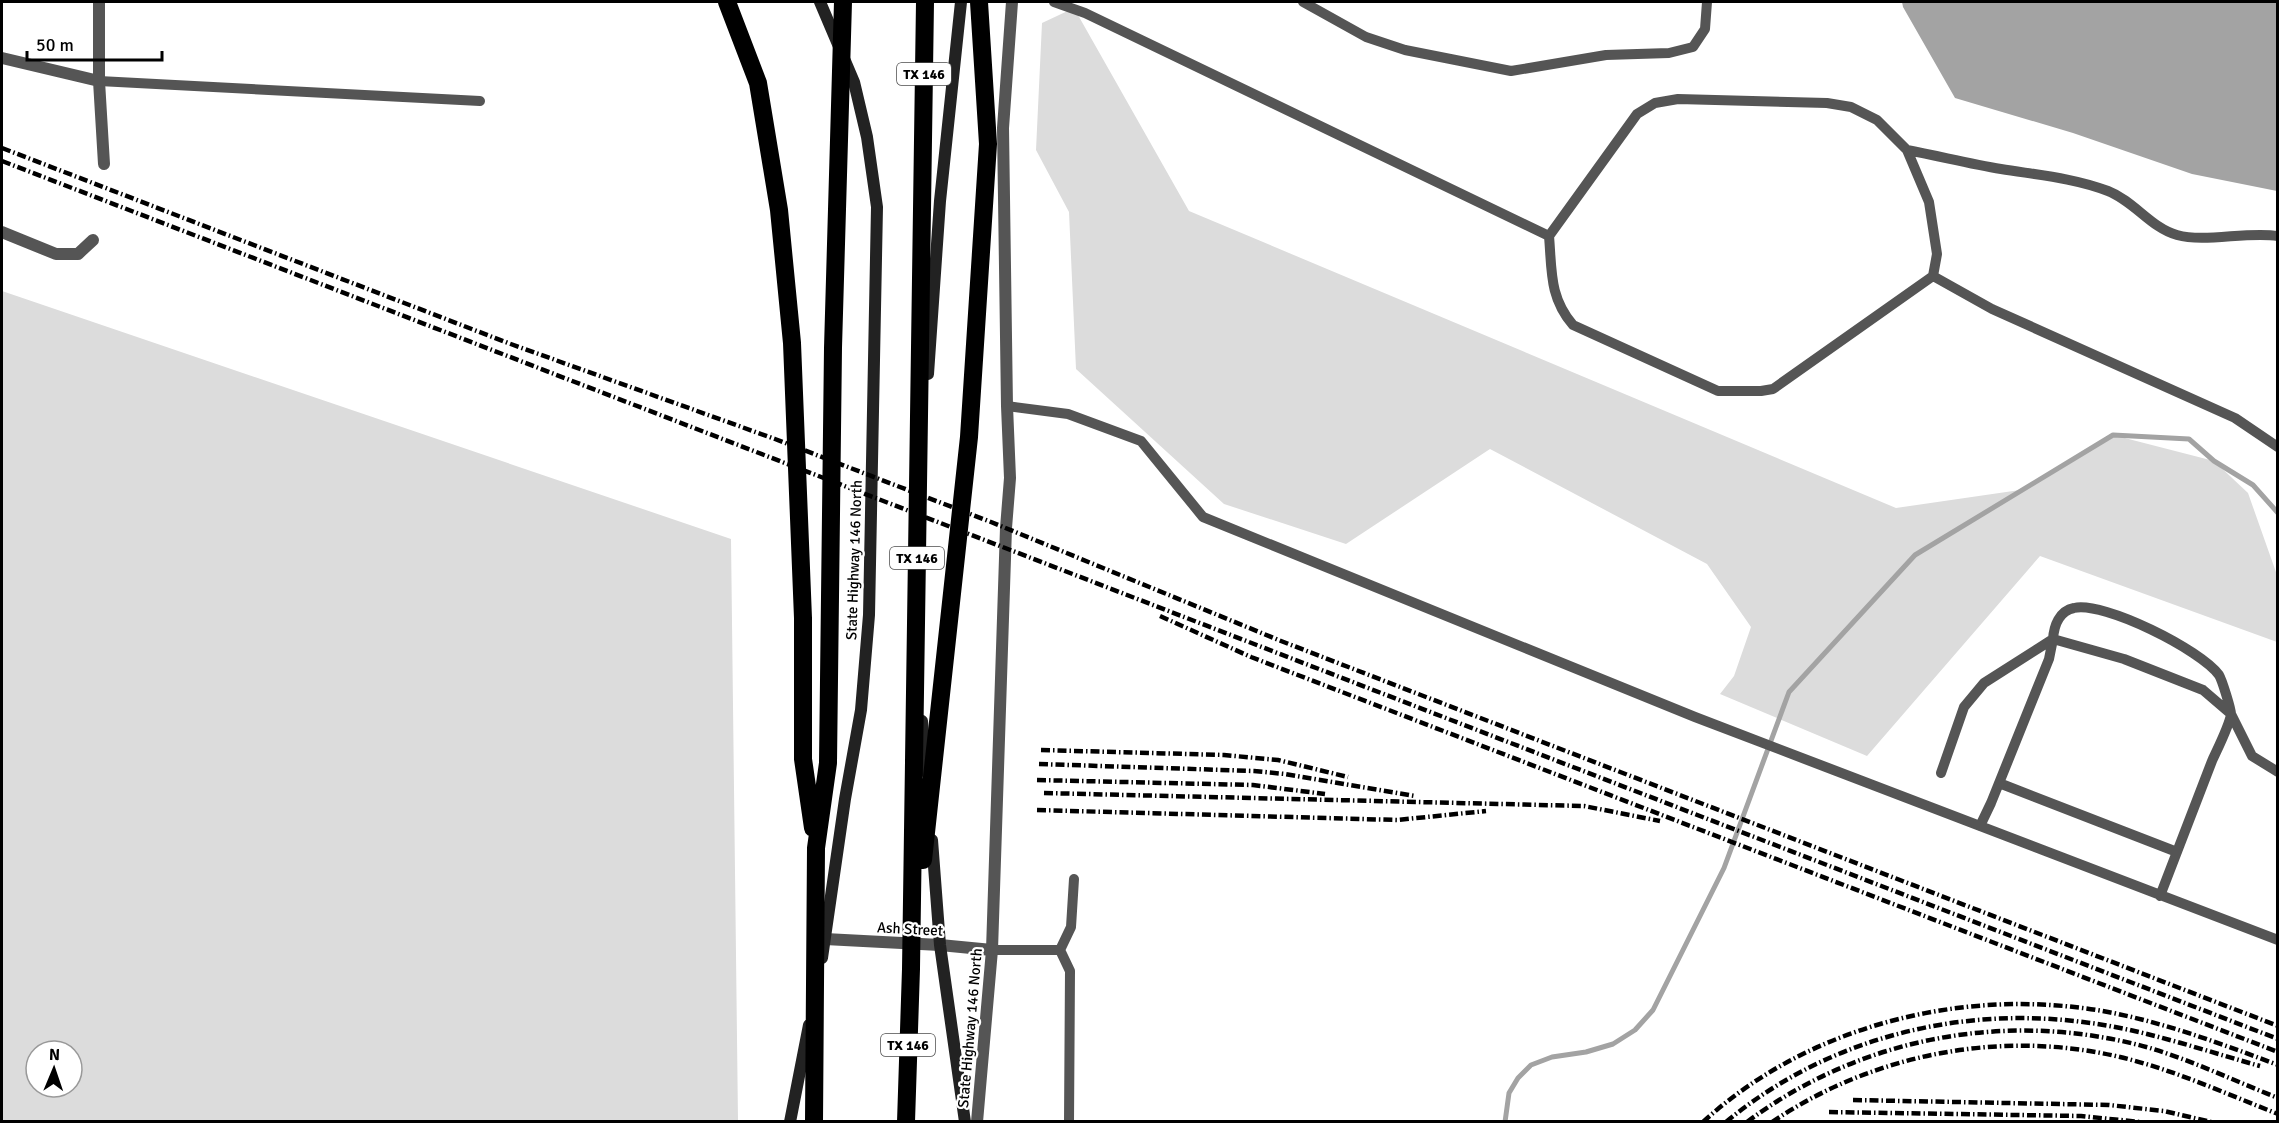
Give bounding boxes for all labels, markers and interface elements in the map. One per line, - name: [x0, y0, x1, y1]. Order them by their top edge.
- scale bar: [27, 24, 162, 62]
- text: 50 m: [36, 34, 74, 56]
- road number: TX 146: [897, 63, 951, 85]
- street label: State Highway 146 North: [842, 480, 866, 640]
- road number: TX 146: [890, 547, 944, 569]
- street label: Ash Street: [876, 918, 944, 940]
- street label: State Highway 146 North: [954, 947, 986, 1109]
- road number: TX 146: [881, 1034, 935, 1056]
- north arrow: [24, 1039, 84, 1099]
- text: N: [49, 1045, 60, 1065]

